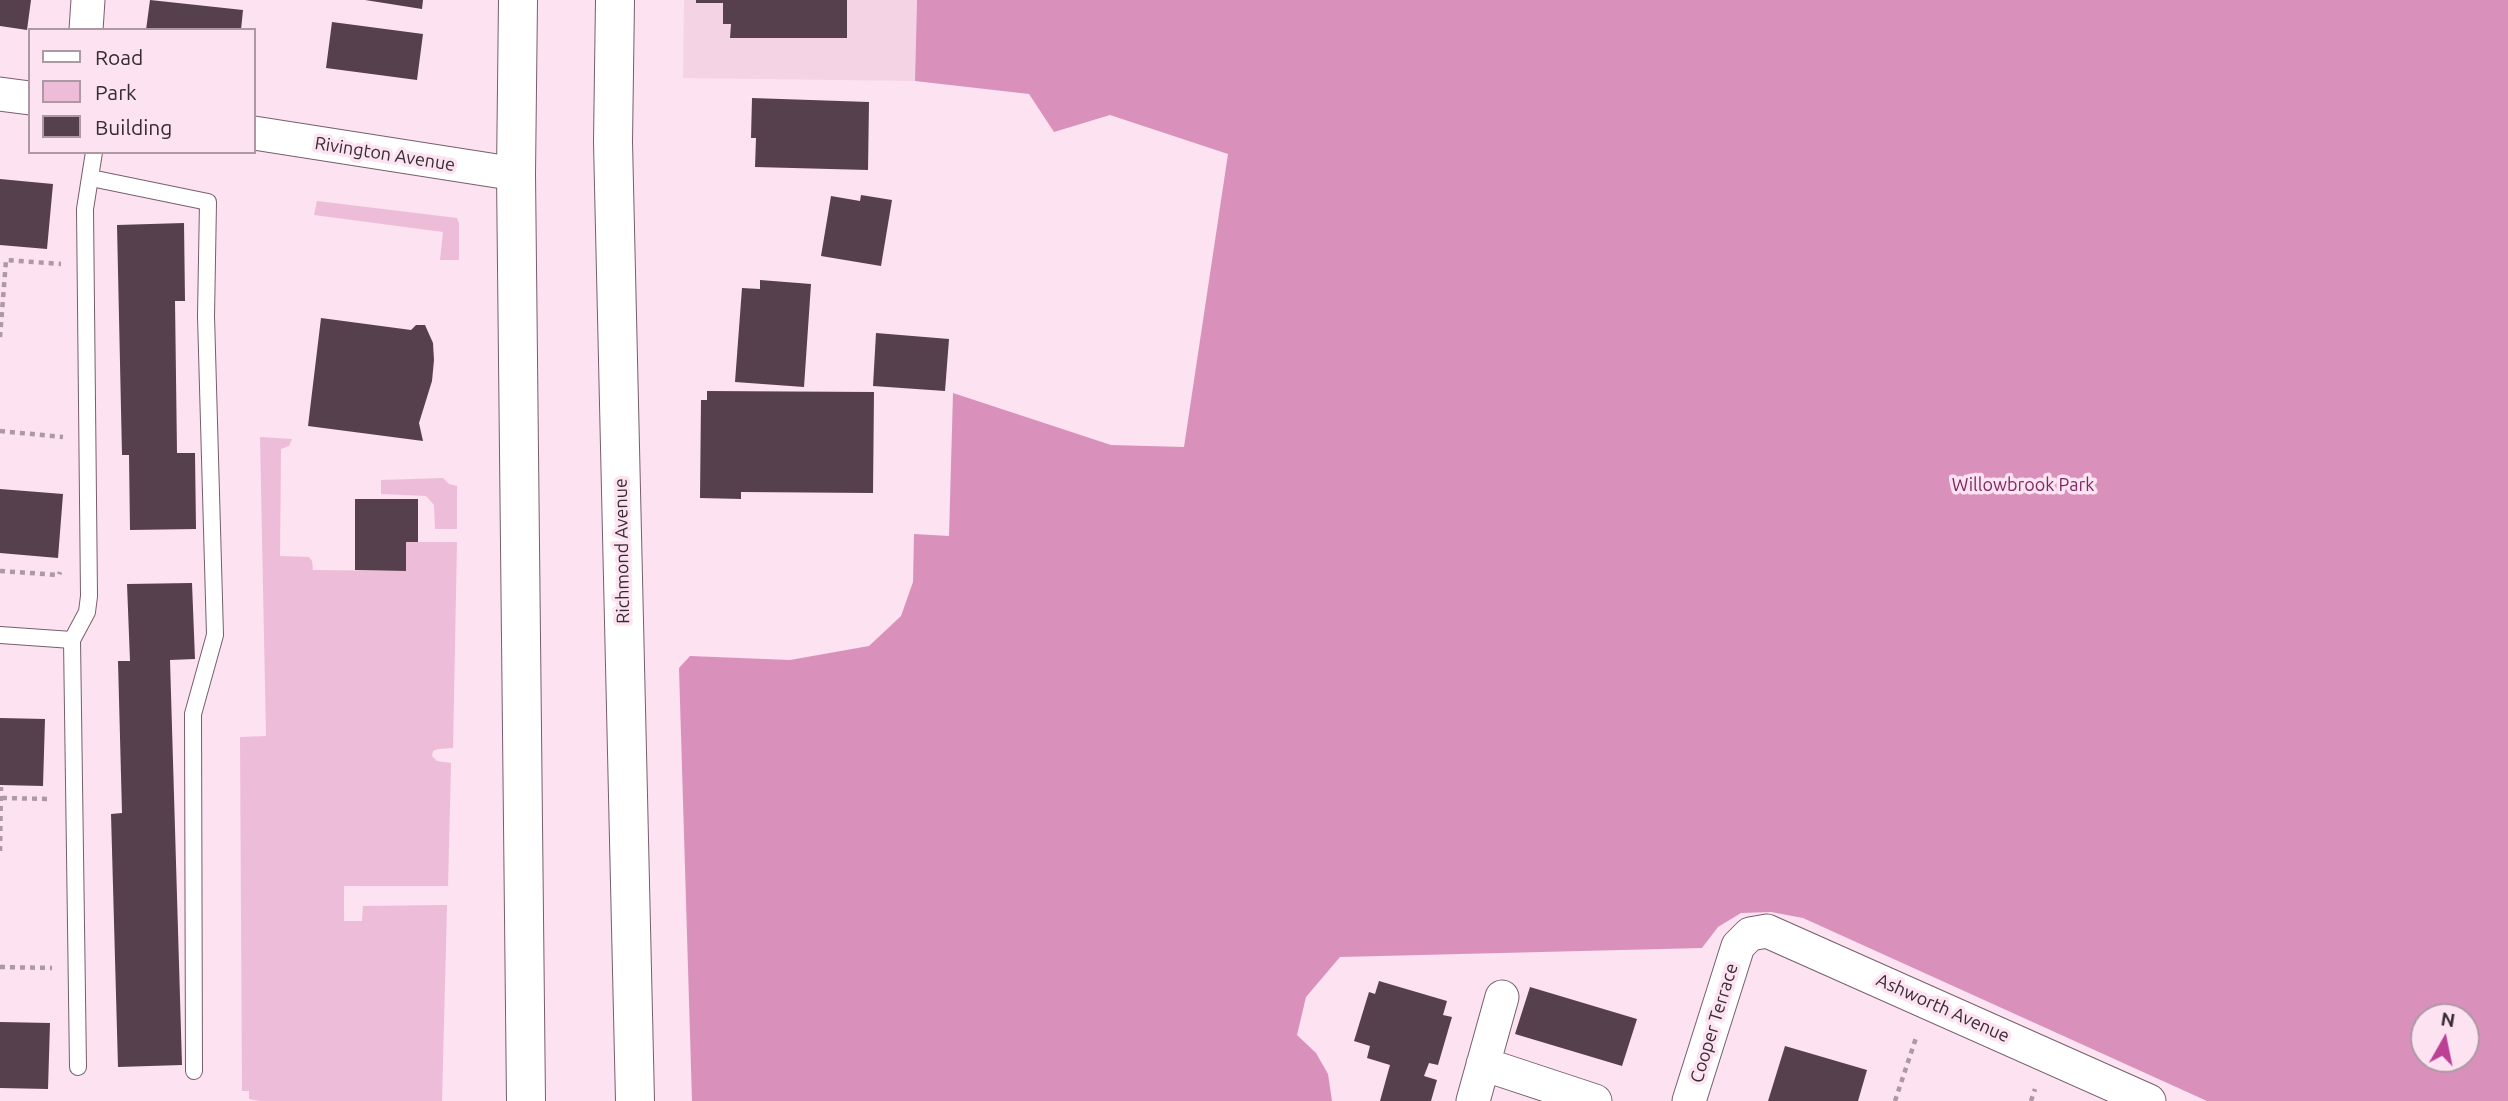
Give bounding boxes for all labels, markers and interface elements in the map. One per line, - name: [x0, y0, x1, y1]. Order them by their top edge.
- legend: [28, 28, 256, 154]
- text: Road: [95, 45, 143, 69]
- text: Park: [95, 80, 137, 104]
- text: Building: [95, 115, 172, 139]
- street label: Rivington Avenue: [313, 132, 457, 176]
- park label: Willowbrook Park: [1952, 474, 2094, 496]
- street label: Richmond Avenue: [610, 478, 634, 624]
- street label: Cooper Terrace: [1686, 961, 1742, 1085]
- street label: Ashworth Avenue: [1873, 969, 2013, 1047]
- north arrow: [2410, 1003, 2480, 1073]
- text: N: [2439, 1007, 2457, 1031]

